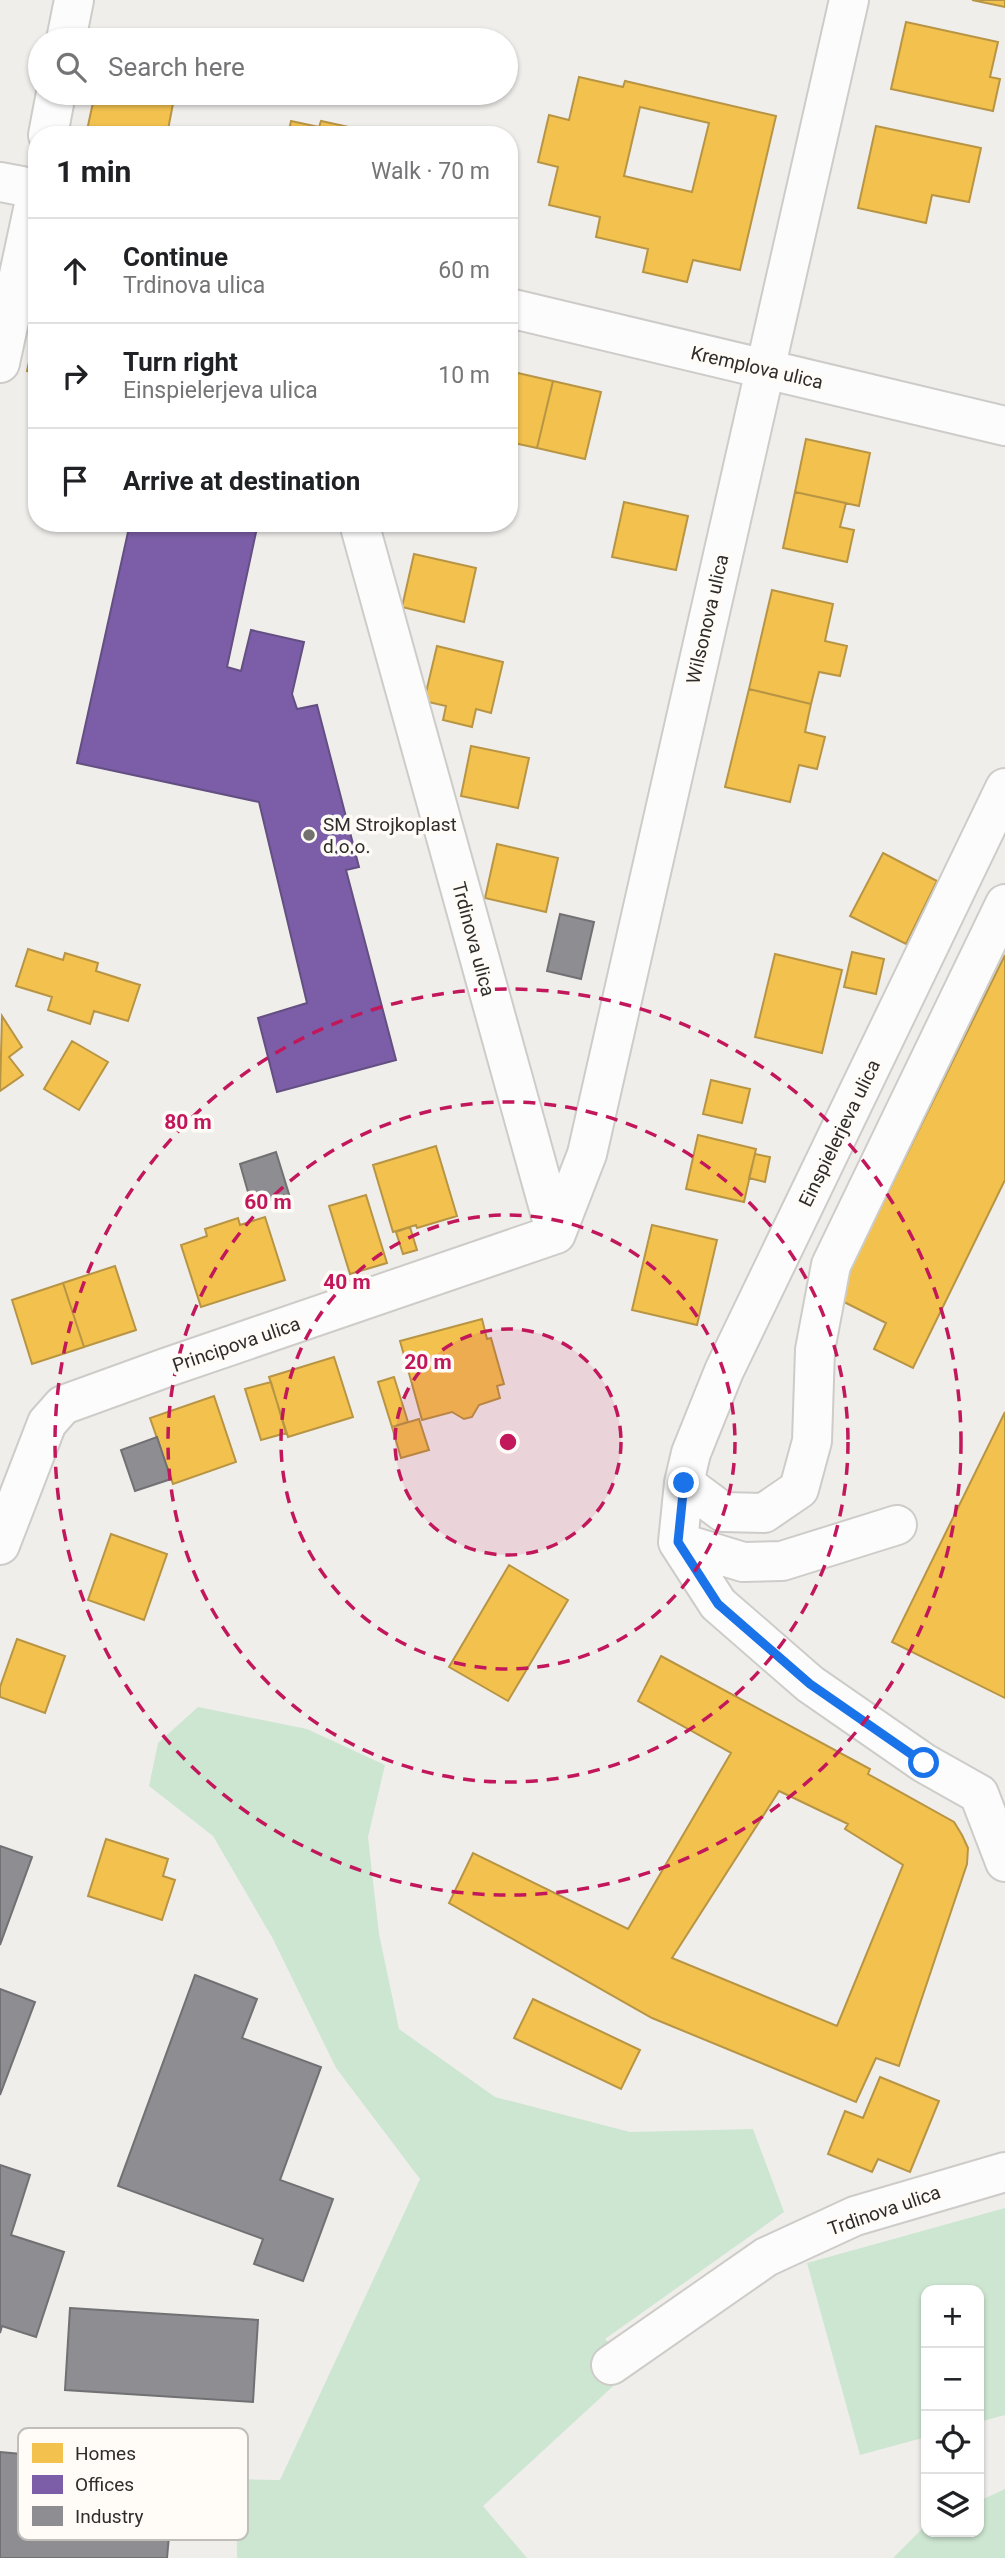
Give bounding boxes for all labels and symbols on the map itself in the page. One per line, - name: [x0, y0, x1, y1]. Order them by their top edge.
- street label: Kremplova ulica: [689, 341, 825, 394]
- street label: Wilsonova ulica: [681, 552, 734, 686]
- place label: SM Strojkoplast d.o.o.: [323, 813, 457, 858]
- marker: SM Strojkoplast d.o.o.: [301, 827, 317, 843]
- street label: Trdinova ulica: [447, 879, 500, 999]
- street label: Einspielerjeva ulica: [794, 1056, 885, 1211]
- text: 80 m: [164, 1110, 212, 1134]
- text: 60 m: [244, 1190, 292, 1214]
- text: 40 m: [323, 1270, 371, 1294]
- street label: Principova ulica: [169, 1312, 303, 1377]
- text: 20 m: [404, 1350, 452, 1374]
- centre of rings: [496, 1430, 520, 1454]
- route end: [668, 1467, 699, 1498]
- route start: [908, 1747, 939, 1778]
- street label: Trdinova ulica: [825, 2180, 943, 2240]
- legend: [18, 2428, 248, 2540]
- text: Homes: [75, 2442, 136, 2465]
- text: Offices: [75, 2473, 134, 2496]
- text: Industry: [75, 2505, 143, 2528]

